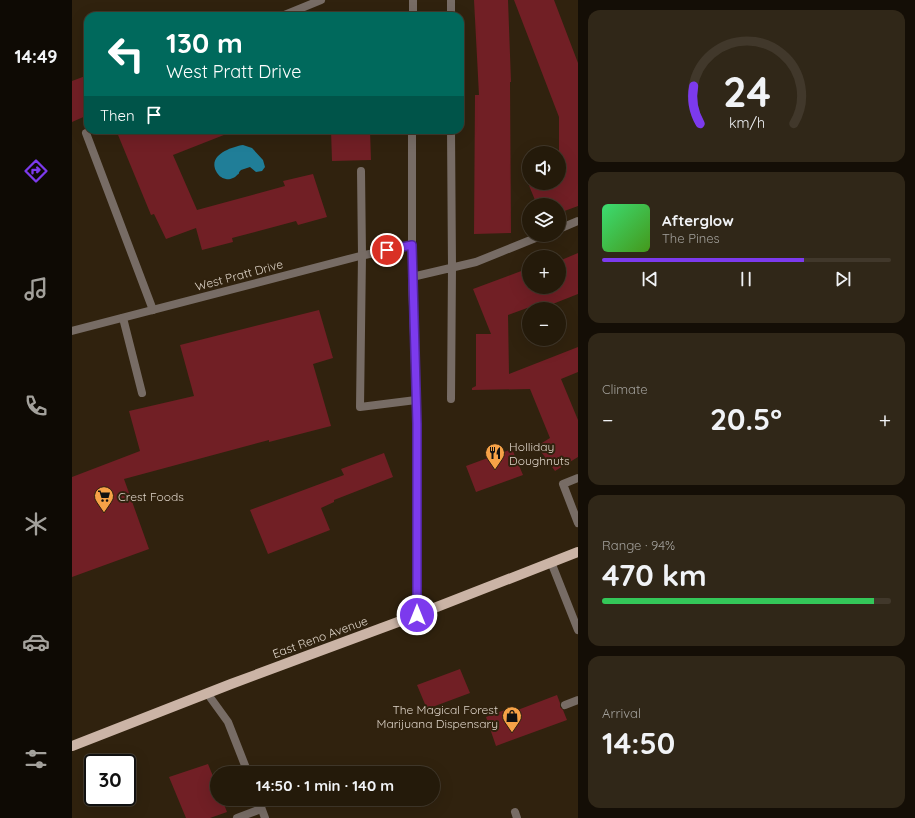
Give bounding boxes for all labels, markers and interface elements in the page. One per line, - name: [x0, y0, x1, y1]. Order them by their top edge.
- text: 130 m: [166, 25, 243, 60]
- icon: left: [100, 28, 152, 80]
- text: 14:49: [15, 45, 57, 68]
- text: West Pratt Drive: [166, 60, 302, 83]
- text: 24: [722, 65, 771, 117]
- icon: arrive: [143, 104, 165, 126]
- text: Then: [100, 106, 135, 125]
- text: km/h: [728, 113, 765, 131]
- map controls: [522, 146, 566, 346]
- button: sound: [522, 146, 566, 190]
- icon: directions: [22, 157, 50, 185]
- button: layers: [522, 198, 566, 242]
- text: Afterglow: [662, 211, 734, 230]
- text: The Pines: [662, 230, 720, 246]
- pin: [370, 233, 404, 267]
- icon: arrive: [376, 239, 398, 261]
- button: +: [522, 250, 566, 294]
- street label: West Pratt Drive: [193, 256, 285, 294]
- icon: previous: [639, 268, 661, 290]
- icon: pause: [735, 268, 757, 290]
- icon: next: [832, 268, 854, 290]
- icon: music: [22, 275, 50, 303]
- button: −: [522, 302, 566, 346]
- text: Climate: [602, 381, 648, 397]
- icon: phone: [22, 392, 50, 420]
- text: 20.5°: [710, 400, 782, 438]
- text: −: [602, 406, 613, 434]
- text: +: [879, 406, 891, 434]
- place label: Holliday Doughnuts: [509, 439, 570, 468]
- restaurant icon: Holliday Doughnuts: [484, 442, 506, 470]
- supermarket icon: Crest Foods: [93, 485, 115, 513]
- place label: Crest Foods: [118, 489, 184, 504]
- icon: climate: [22, 510, 50, 538]
- text: Range · 94%: [602, 537, 675, 553]
- text: 470 km: [602, 556, 707, 594]
- position arrow: [396, 594, 438, 636]
- street label: East Reno Avenue: [270, 613, 370, 661]
- icon: car: [22, 628, 50, 656]
- place label: The Magical Forest Marijuana Dispensary: [377, 702, 498, 731]
- shop icon: The Magical Forest Marijuana Dispensary: [501, 705, 523, 733]
- text: Arrival: [602, 705, 641, 721]
- text: 14:50: [602, 724, 675, 762]
- icon: filters: [22, 745, 50, 773]
- speed limit sign: 30: [84, 754, 136, 806]
- text: 14:50 · 1 min · 140 m: [256, 776, 394, 795]

